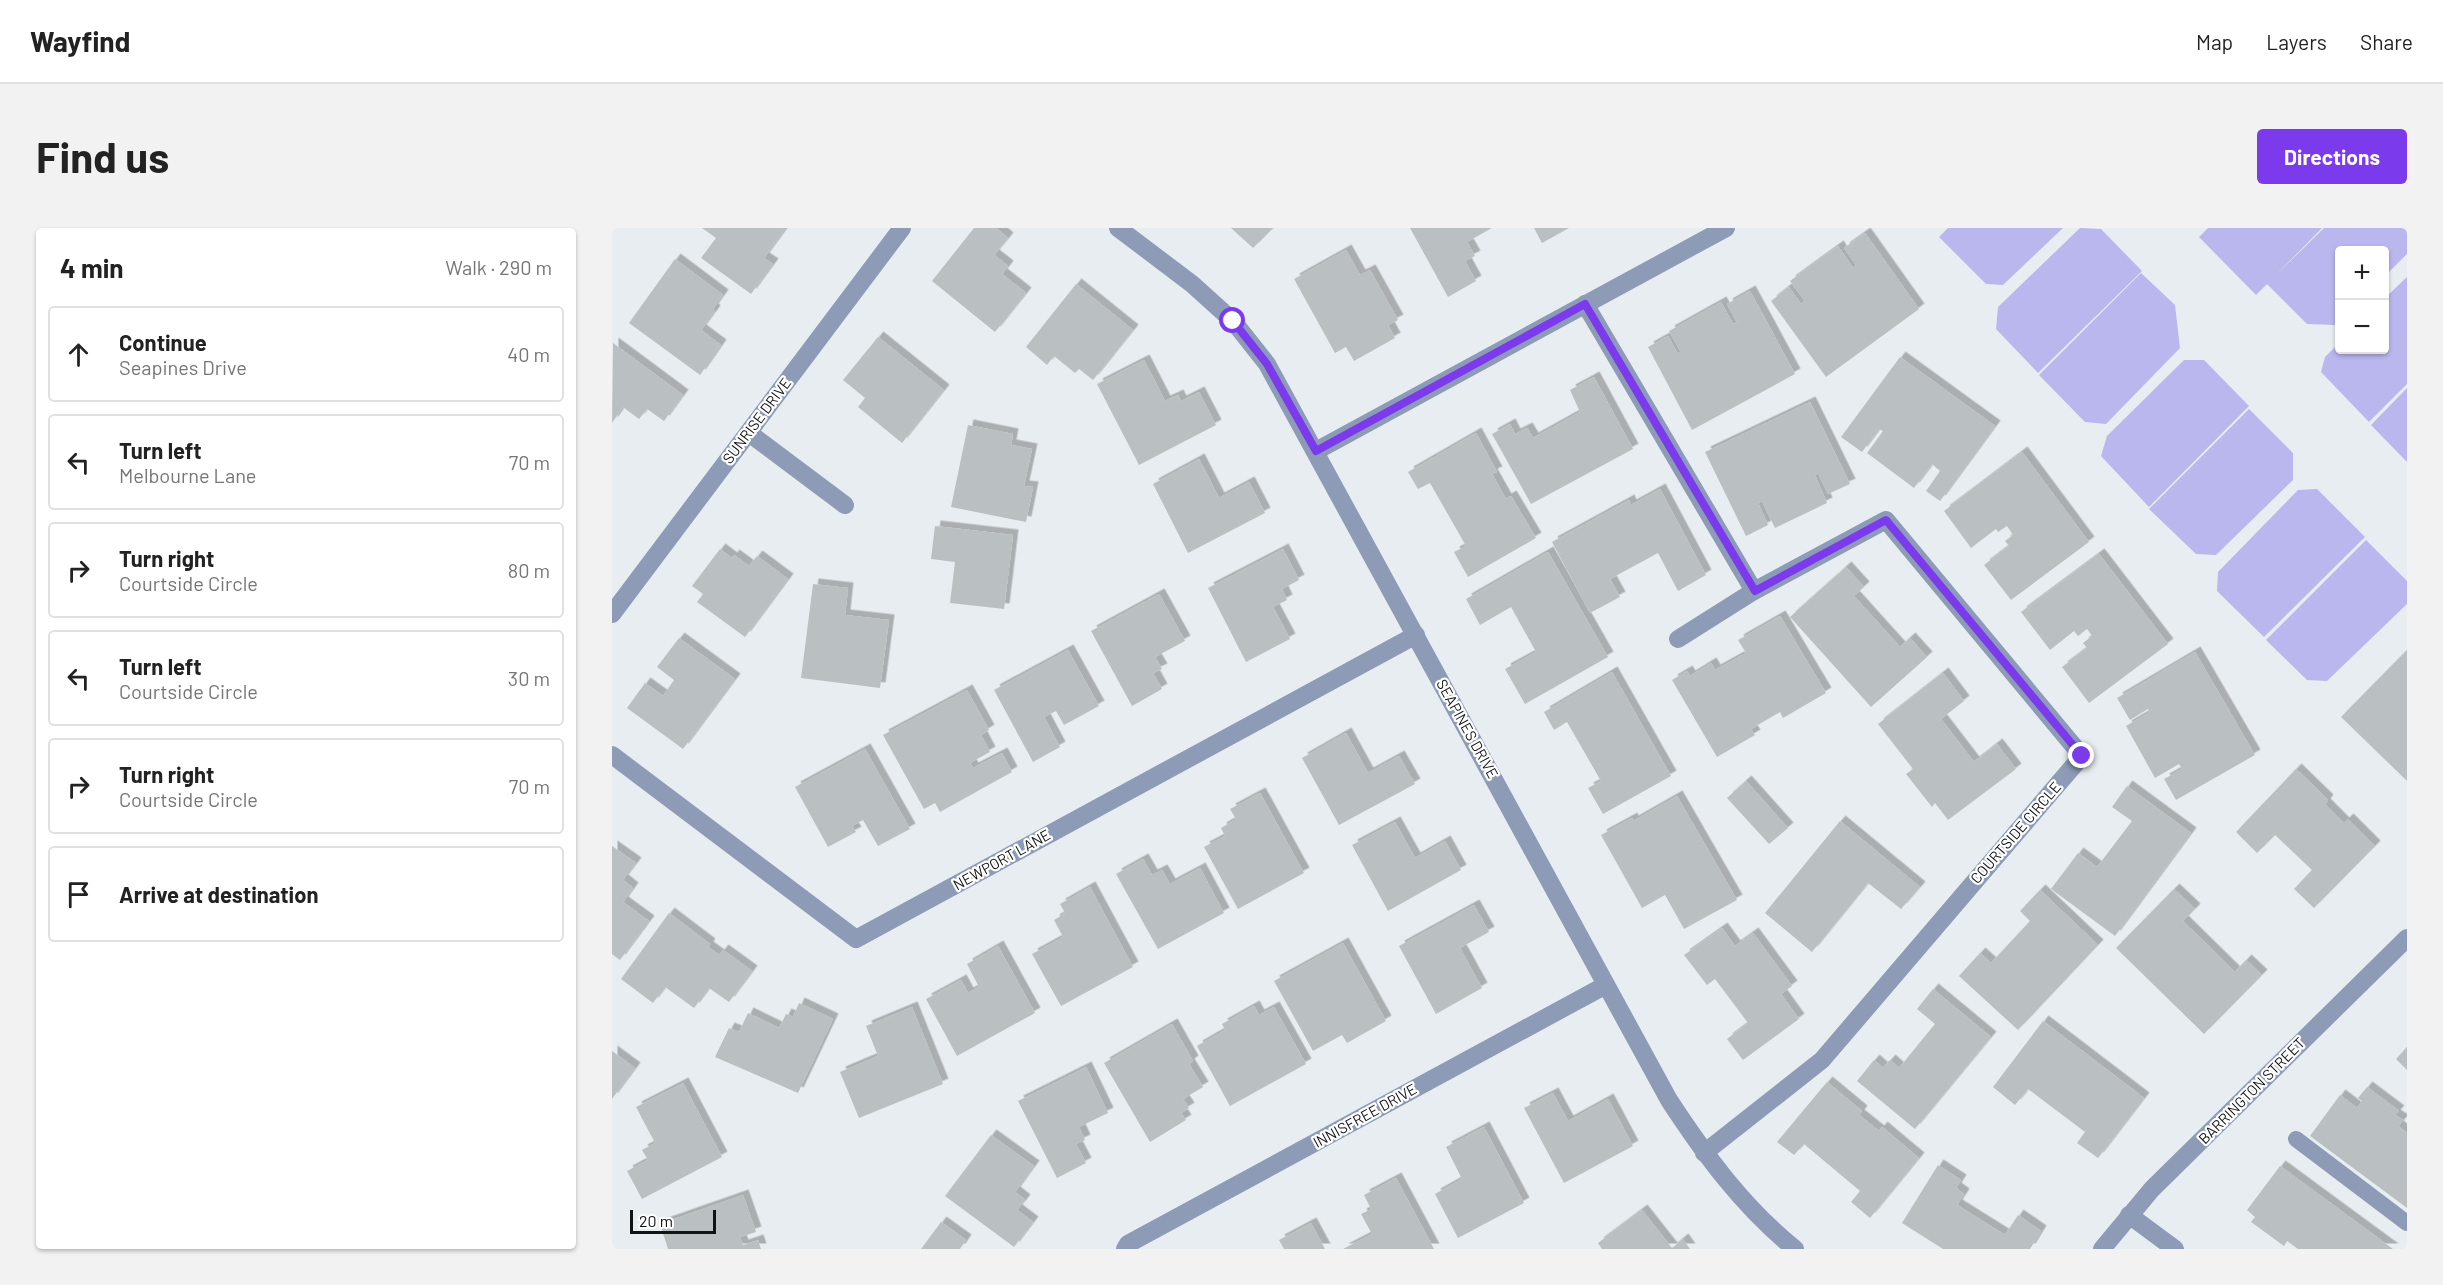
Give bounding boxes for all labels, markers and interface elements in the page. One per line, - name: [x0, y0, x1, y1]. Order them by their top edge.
- text: Wayfind: [30, 24, 130, 58]
- text: Map: [2196, 29, 2233, 54]
- text: Layers: [2266, 29, 2327, 54]
- text: Share: [2360, 29, 2413, 54]
- button: Directions: [2257, 129, 2407, 184]
- text: Find us: [36, 131, 169, 181]
- map controls: [2335, 246, 2389, 354]
- button: +: [2335, 246, 2389, 300]
- text: 4 min: [60, 252, 124, 283]
- text: Walk · 290 m: [445, 255, 552, 279]
- button: −: [2335, 300, 2389, 354]
- route start: [1219, 307, 1245, 333]
- text: Continue: [119, 329, 207, 355]
- icon: ahead: [62, 338, 95, 371]
- text: 40 m: [507, 342, 550, 366]
- text: Seapines Drive: [119, 355, 247, 379]
- street label: SUNRISE DRIVE: [718, 374, 794, 467]
- text: Turn left: [119, 437, 202, 463]
- icon: left: [62, 446, 95, 479]
- text: 70 m: [509, 450, 550, 474]
- text: Melbourne Lane: [119, 463, 256, 487]
- text: Turn right: [119, 545, 214, 571]
- icon: right: [62, 554, 95, 587]
- text: 80 m: [508, 558, 550, 582]
- text: Courtside Circle: [119, 571, 258, 595]
- text: Turn left: [119, 653, 202, 679]
- icon: left: [62, 662, 95, 695]
- text: 30 m: [508, 666, 550, 690]
- street label: SEAPINES DRIVE: [1433, 676, 1503, 781]
- text: Courtside Circle: [119, 679, 258, 703]
- route end: [2068, 742, 2094, 768]
- text: Turn right: [119, 761, 214, 787]
- icon: right: [62, 770, 95, 803]
- text: 70 m: [509, 774, 550, 798]
- street label: COURTSIDE CIRCLE: [1966, 778, 2064, 887]
- text: Courtside Circle: [119, 787, 258, 811]
- street label: NEWPORT LANE: [950, 825, 1053, 893]
- icon: arrive: [62, 878, 95, 911]
- text: Arrive at destination: [119, 881, 318, 907]
- street label: BARRINGTON STREET: [2194, 1033, 2308, 1147]
- street label: INNISFREE DRIVE: [1310, 1079, 1419, 1151]
- scale bar: [630, 1207, 716, 1234]
- text: 20 m: [639, 1211, 673, 1230]

